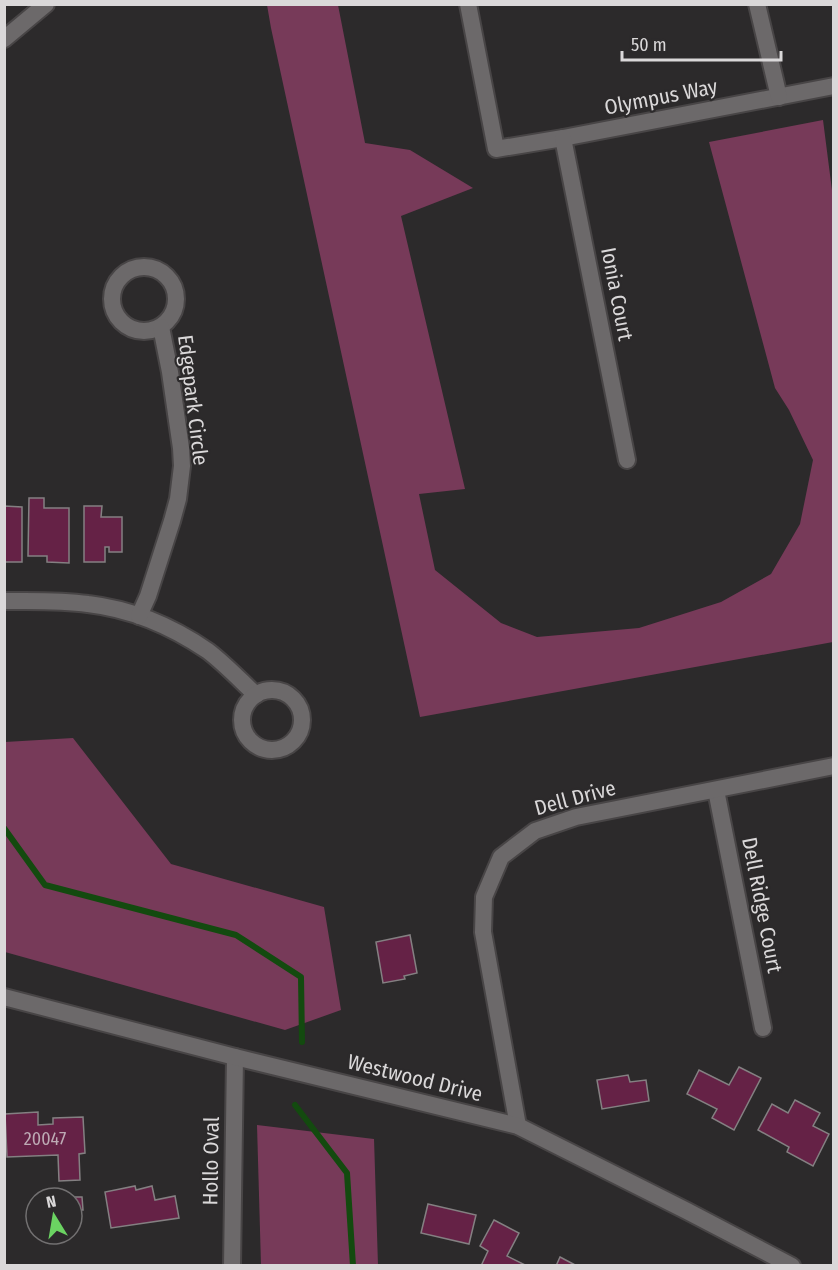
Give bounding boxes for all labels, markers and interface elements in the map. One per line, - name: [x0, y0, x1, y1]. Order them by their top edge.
- scale bar: [622, 24, 781, 62]
- text: 50 m: [631, 34, 667, 56]
- street label: Olympus Way: [602, 73, 720, 121]
- street label: Ionia Court: [595, 245, 639, 343]
- street label: Edgepark Circle: [172, 333, 214, 467]
- street label: Dell Drive: [532, 775, 618, 821]
- street label: Dell Ridge Court: [736, 835, 788, 975]
- street label: Westwood Drive: [345, 1049, 485, 1107]
- street label: Hollo Oval: [197, 1116, 225, 1206]
- house number: 20047: [24, 1128, 66, 1150]
- north arrow: [24, 1186, 84, 1246]
- text: N: [45, 1192, 58, 1212]

